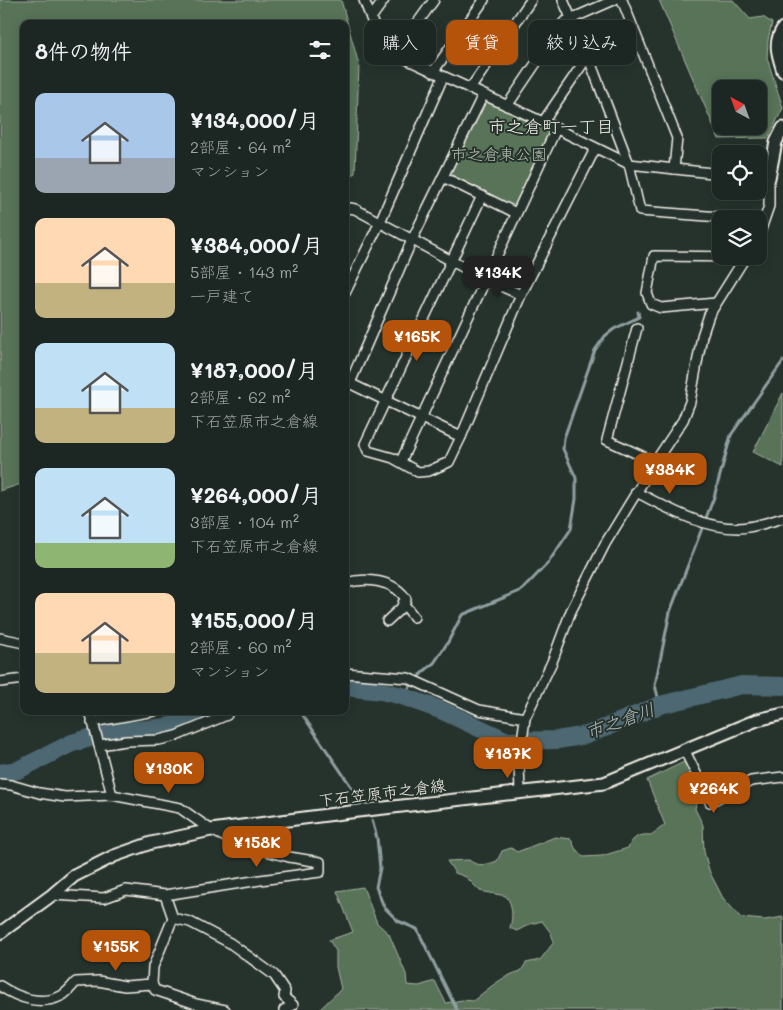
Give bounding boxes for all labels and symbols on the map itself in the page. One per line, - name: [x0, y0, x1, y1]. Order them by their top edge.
- north arrow: [712, 80, 768, 135]
- district label: 市之倉町一丁目: [488, 114, 614, 138]
- park label: 市之倉東公園: [451, 143, 547, 164]
- pin: ¥134K: [463, 256, 533, 298]
- pin: ¥165K: [382, 320, 452, 362]
- pin: ¥384K: [635, 452, 705, 495]
- water label: 市之倉川: [582, 696, 658, 744]
- pin: ¥187K: [473, 736, 543, 779]
- pin: ¥130K: [134, 752, 204, 794]
- pin: ¥264K: [679, 772, 749, 814]
- street label: 下石笠原市之倉線: [317, 774, 447, 810]
- pin: ¥158K: [222, 826, 292, 868]
- pin: ¥155K: [81, 930, 151, 972]

